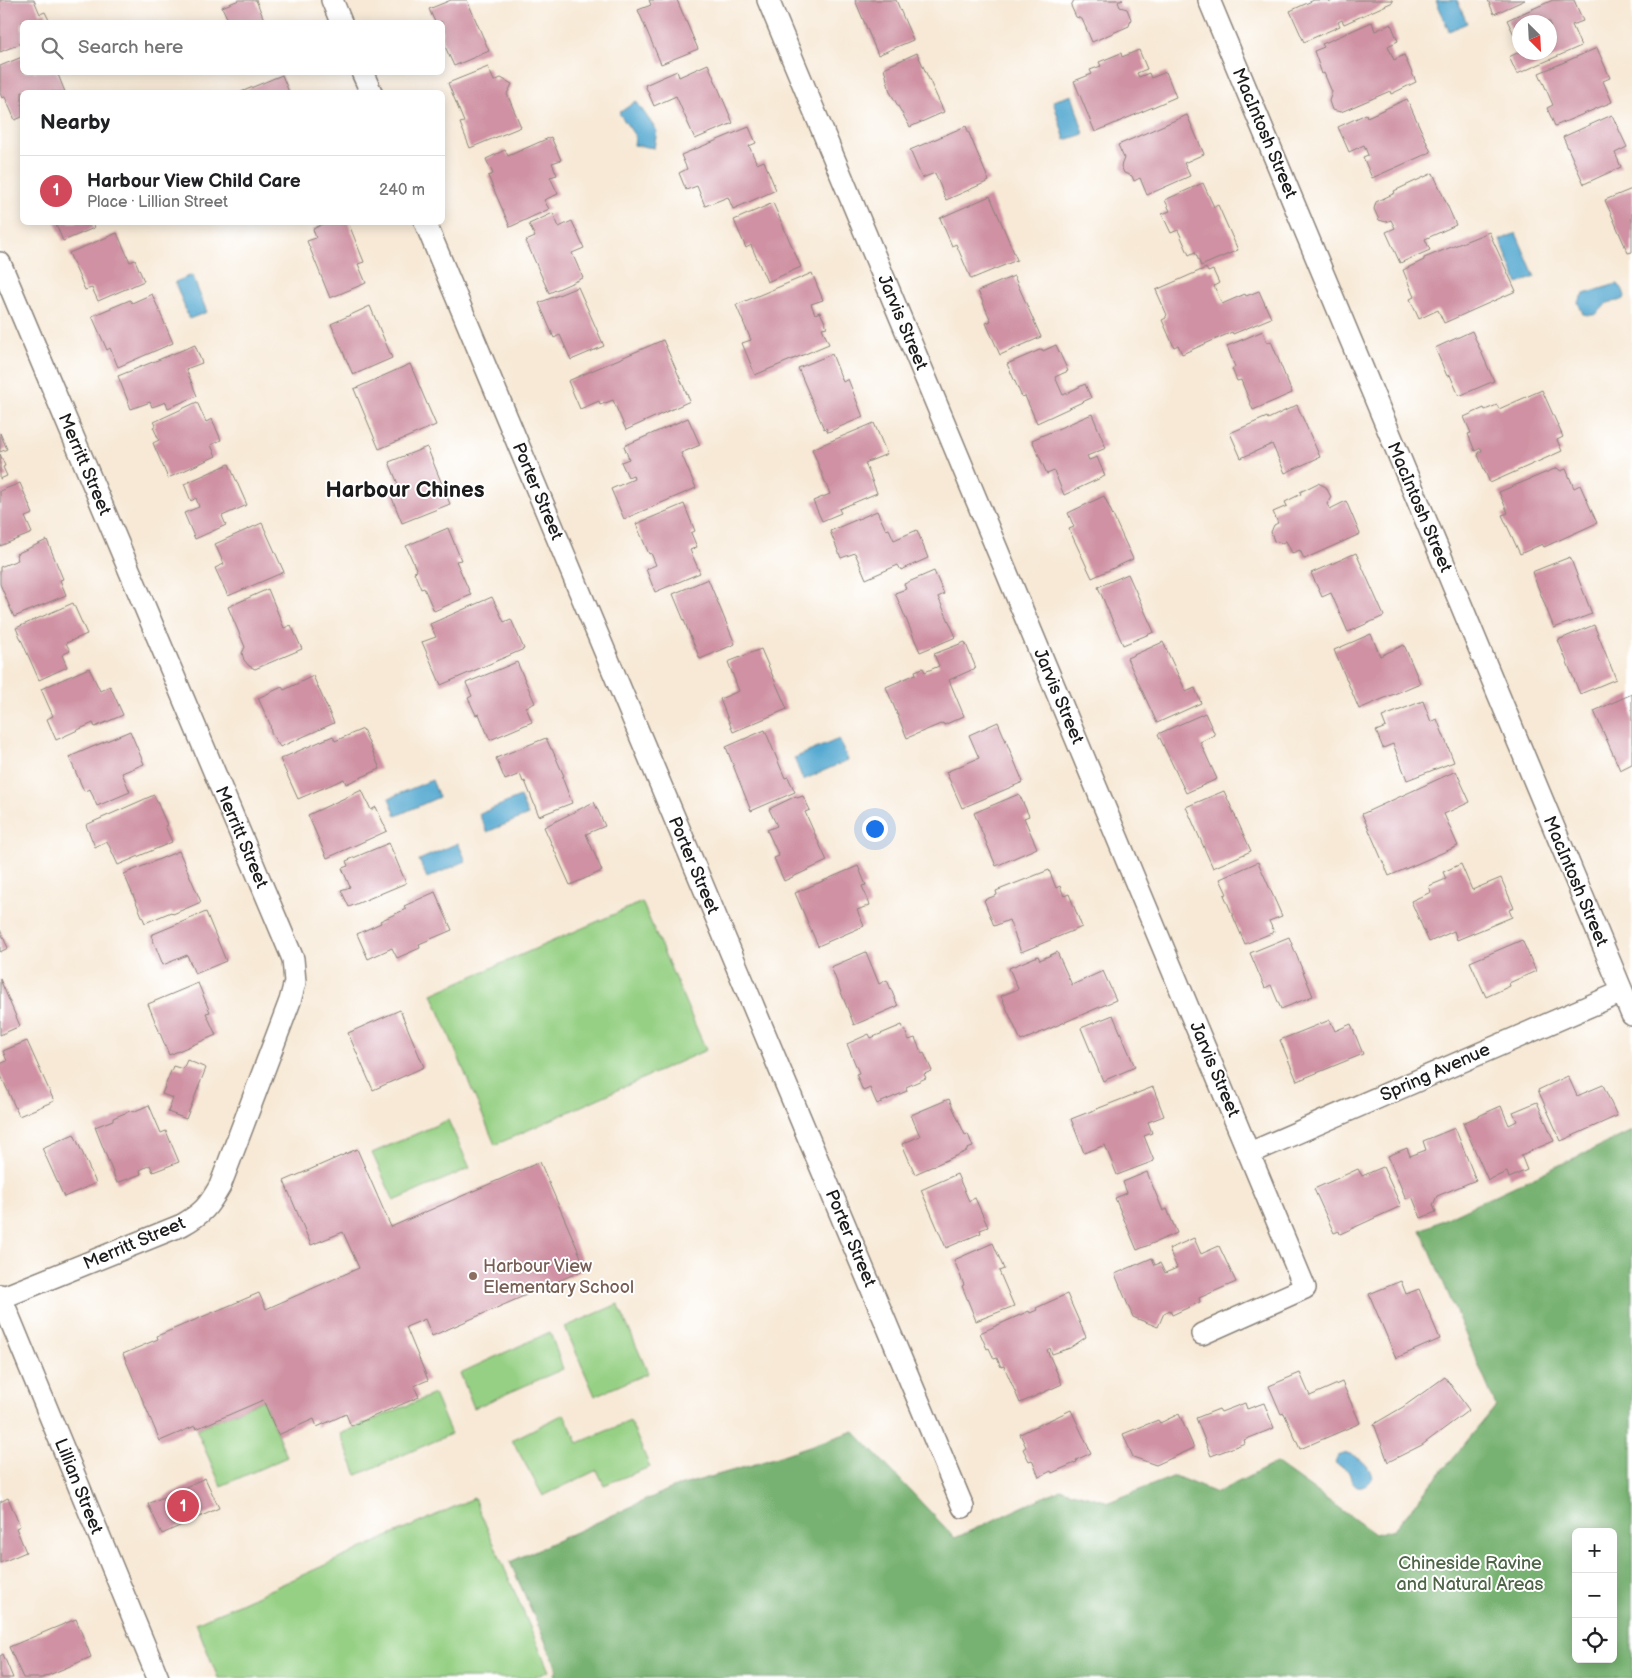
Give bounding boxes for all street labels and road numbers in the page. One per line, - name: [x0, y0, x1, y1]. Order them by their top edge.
- street label: MacIntosh Street: [1228, 65, 1302, 202]
- street label: Jarvis Street: [873, 271, 932, 373]
- street label: Merritt Street: [54, 410, 116, 519]
- street label: Porter Street: [508, 439, 568, 543]
- street label: MacIntosh Street: [1383, 439, 1457, 576]
- street label: Jarvis Street: [1029, 645, 1088, 747]
- street label: Merritt Street: [211, 783, 273, 892]
- street label: Porter Street: [664, 813, 724, 917]
- street label: MacIntosh Street: [1539, 813, 1613, 950]
- street label: Jarvis Street: [1185, 1018, 1244, 1120]
- street label: Spring Avenue: [1377, 1039, 1494, 1106]
- street label: Porter Street: [821, 1186, 881, 1290]
- street label: Merritt Street: [80, 1212, 189, 1274]
- street label: Lillian Street: [50, 1435, 107, 1537]

